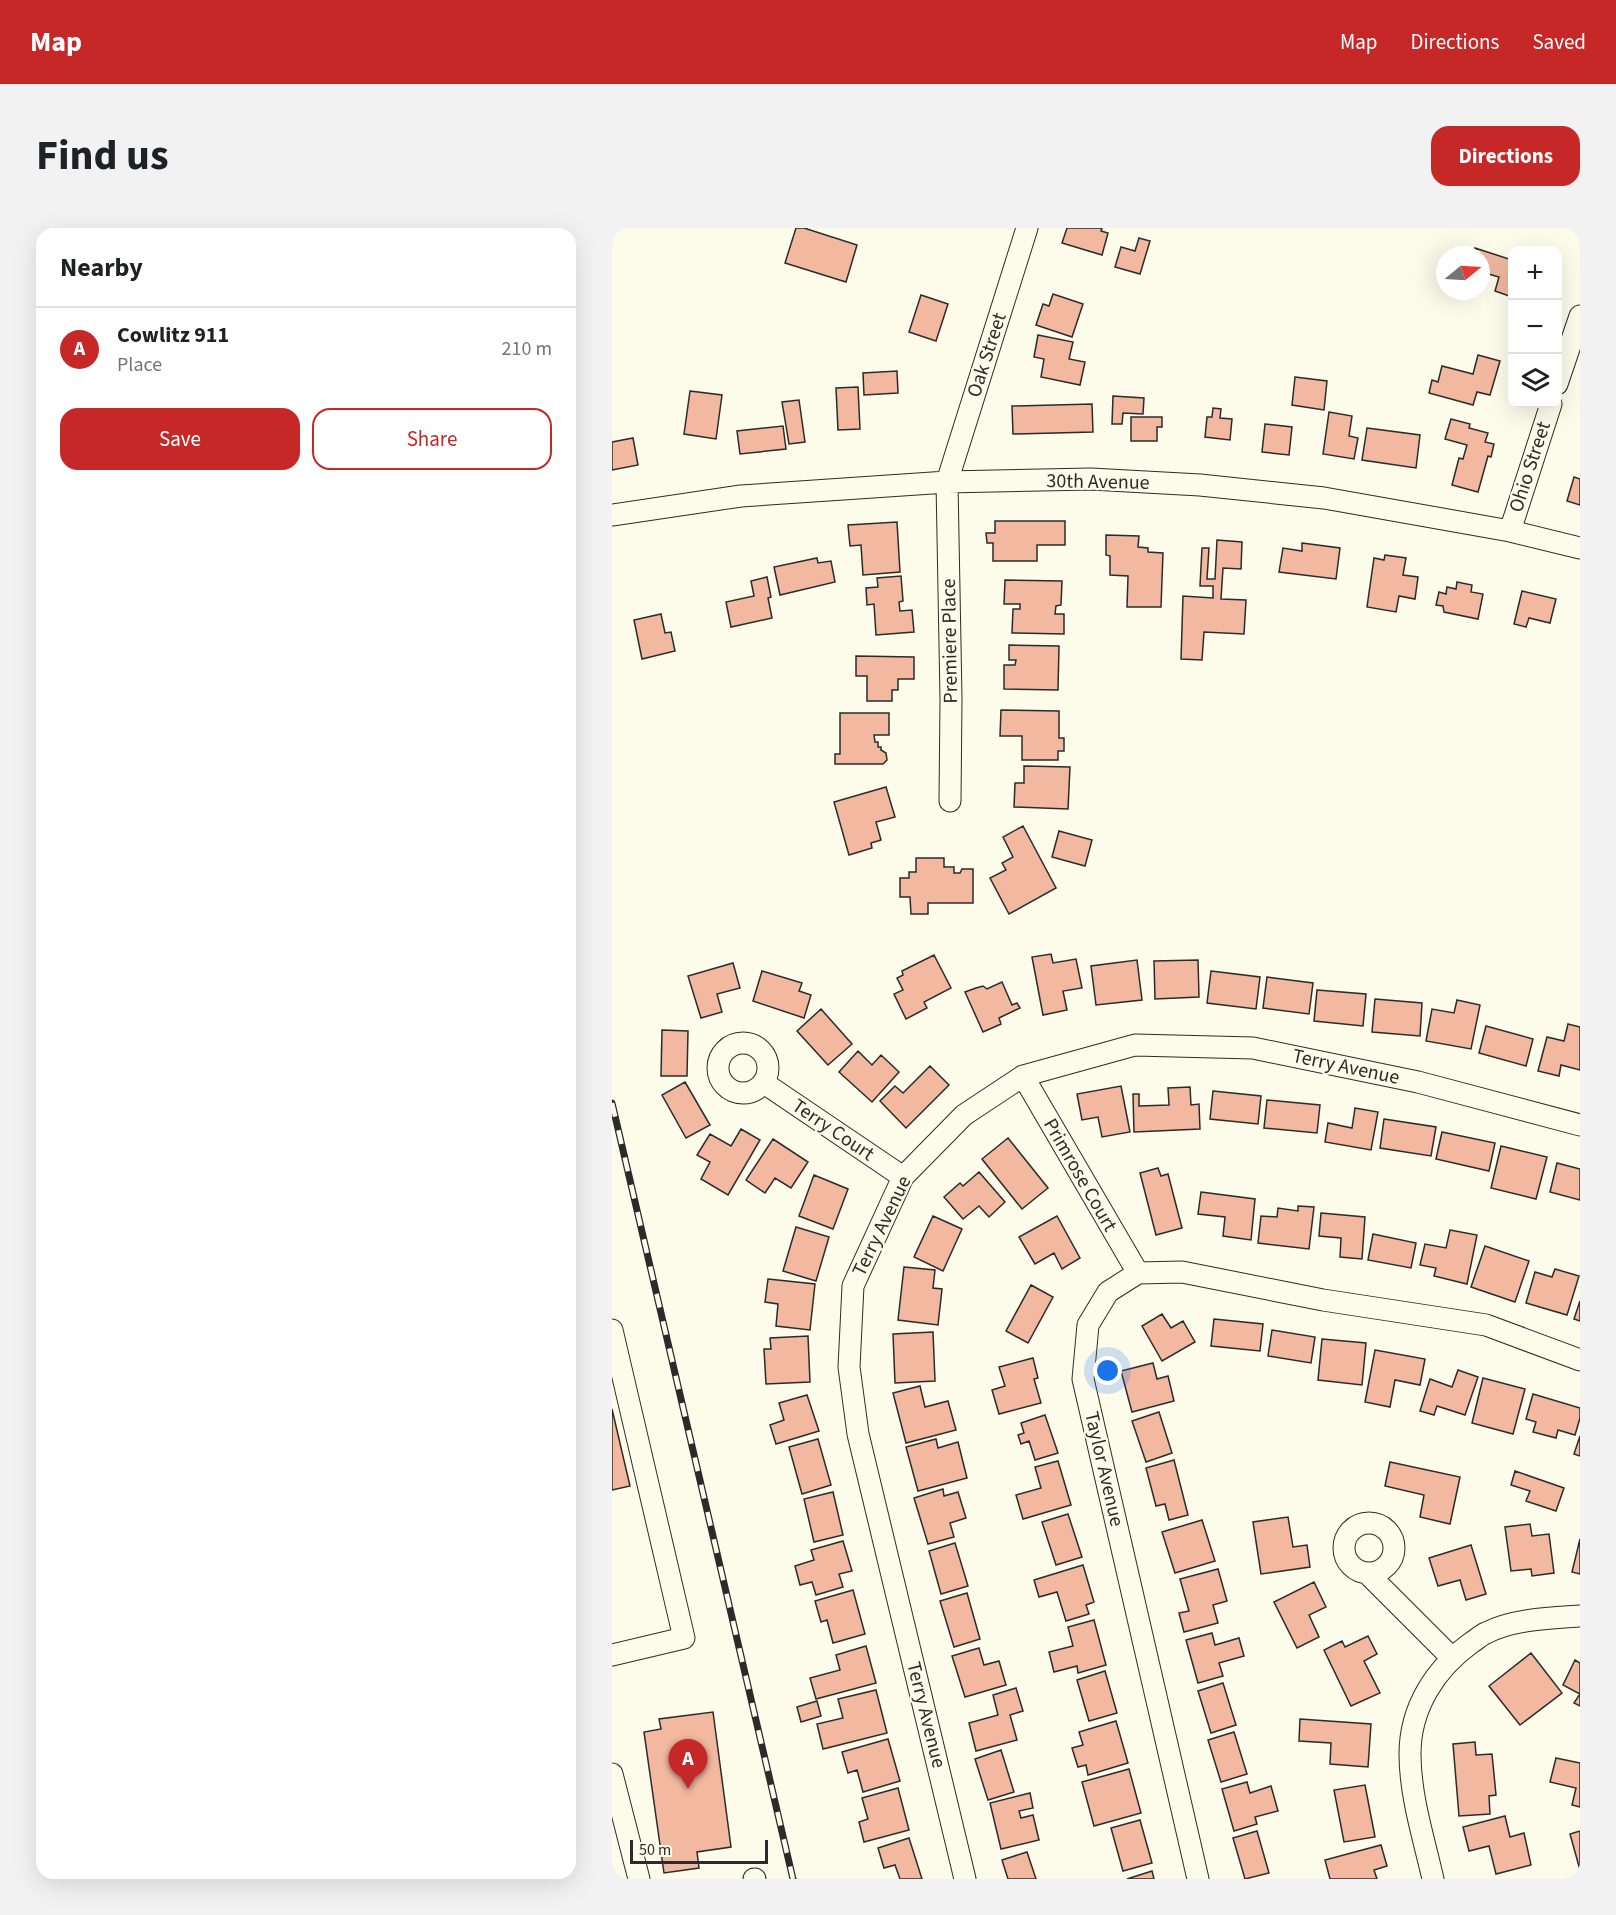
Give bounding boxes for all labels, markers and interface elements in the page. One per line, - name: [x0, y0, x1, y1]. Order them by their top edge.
- text: Map: [30, 22, 82, 62]
- text: Map: [1340, 27, 1378, 57]
- text: Directions: [1411, 27, 1499, 57]
- text: Saved: [1532, 27, 1586, 57]
- text: Find us: [36, 126, 169, 186]
- button: Directions: [1431, 126, 1580, 186]
- north arrow: [1436, 246, 1490, 300]
- map controls: [1508, 246, 1562, 408]
- button: +: [1508, 246, 1562, 300]
- text: Nearby: [60, 249, 143, 286]
- button: −: [1508, 300, 1562, 354]
- street label: Oak Street: [960, 309, 1014, 401]
- text: Cowlitz 911: [117, 319, 229, 351]
- text: A: [74, 335, 85, 363]
- text: 210 m: [502, 335, 552, 363]
- text: Place: [117, 351, 162, 379]
- button: layers: [1508, 354, 1562, 408]
- button: Save: [60, 408, 300, 470]
- button: Share: [312, 408, 552, 470]
- street label: Ohio Street: [1502, 418, 1558, 516]
- street label: 30th Avenue: [1046, 467, 1150, 497]
- street label: Premiere Place: [935, 578, 965, 704]
- street label: Terry Avenue: [1290, 1042, 1402, 1092]
- street label: Terry Court: [786, 1092, 880, 1168]
- street label: Primrose Court: [1036, 1113, 1124, 1237]
- street label: Terry Avenue: [846, 1171, 918, 1281]
- your location: [1093, 1356, 1122, 1385]
- street label: Taylor Avenue: [1077, 1409, 1131, 1529]
- street label: Terry Avenue: [899, 1659, 953, 1771]
- pin: A: [668, 1740, 708, 1789]
- scale bar: [630, 1837, 768, 1864]
- text: 50 m: [639, 1839, 671, 1861]

